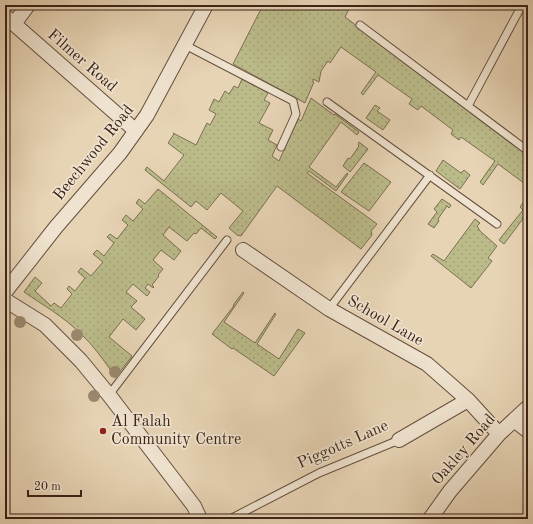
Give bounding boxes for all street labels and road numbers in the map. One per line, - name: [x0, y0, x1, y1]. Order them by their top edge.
- street label: Filmer Road: [44, 27, 120, 95]
- street label: Beechwood Road: [51, 102, 137, 204]
- street label: School Lane: [344, 293, 426, 349]
- street label: Oakley Road: [429, 412, 499, 488]
- street label: Piggotts Lane: [295, 418, 391, 472]

